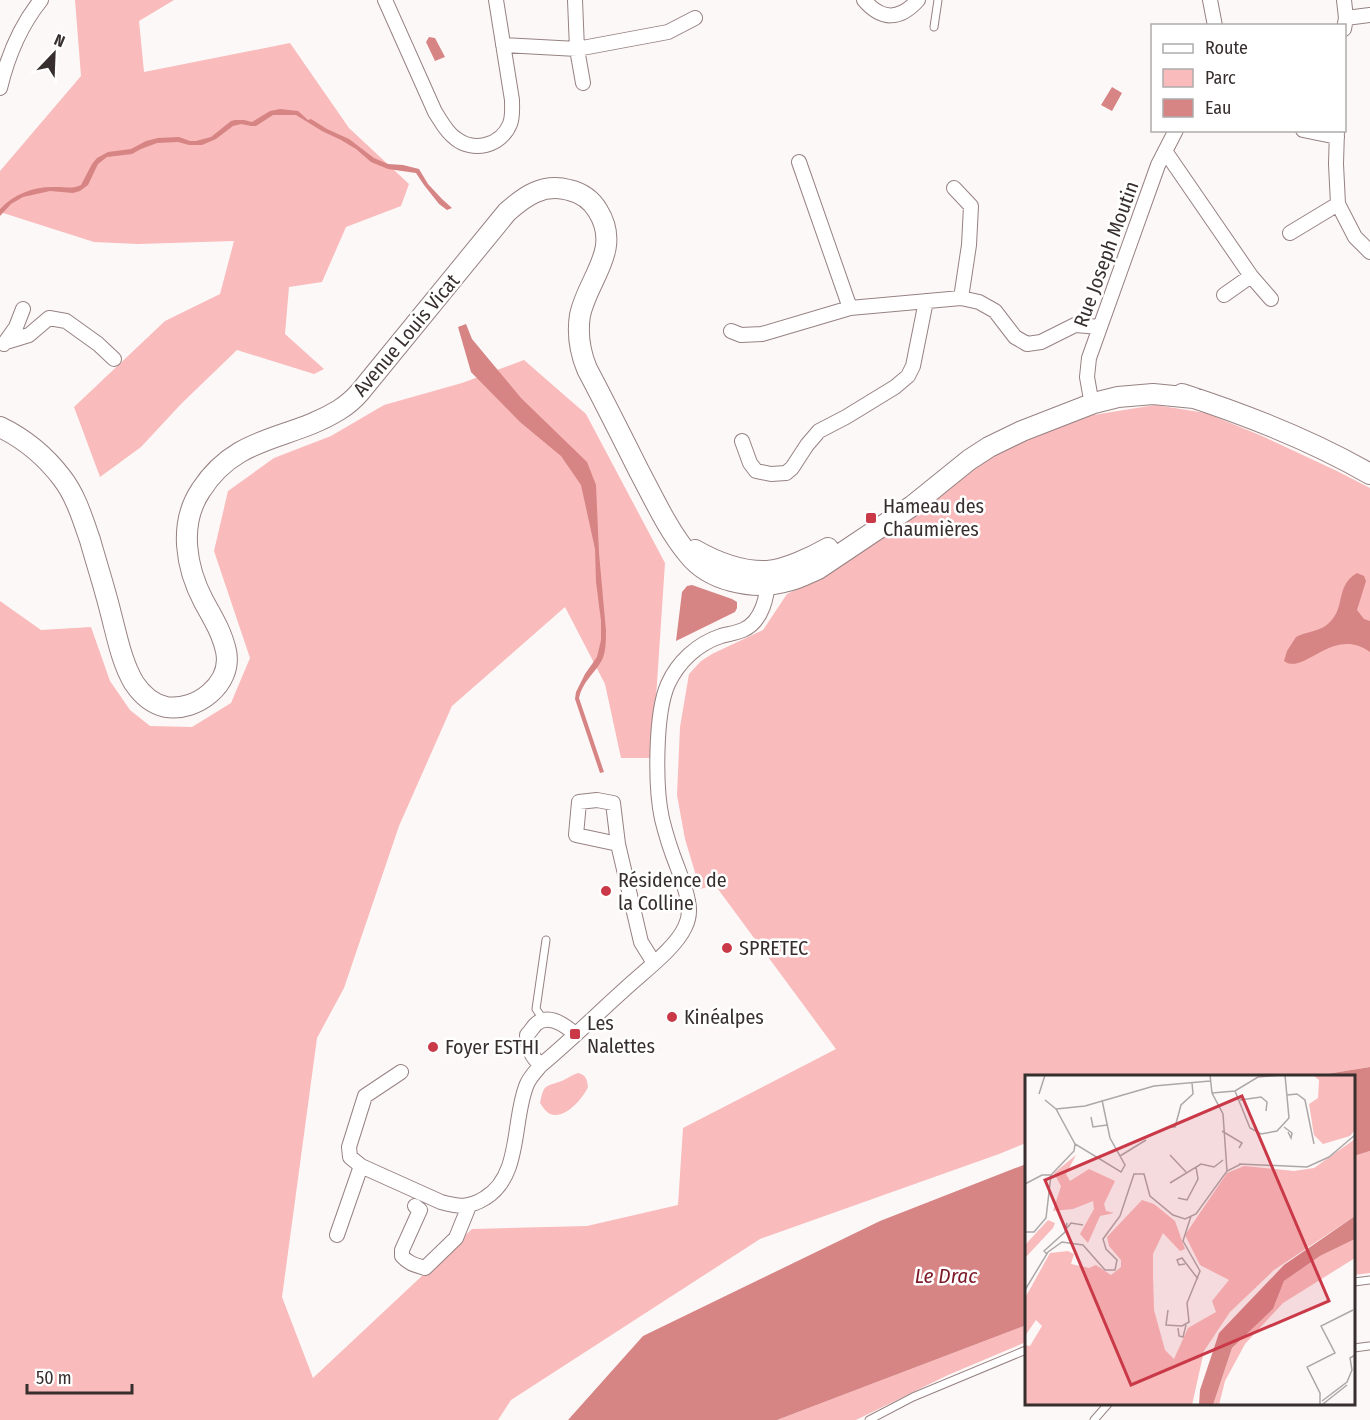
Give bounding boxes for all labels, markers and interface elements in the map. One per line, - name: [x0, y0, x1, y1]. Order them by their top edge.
- north arrow: [24, 24, 84, 84]
- legend: [1151, 24, 1346, 132]
- text: N: [52, 30, 68, 51]
- text: Route: [1205, 37, 1248, 59]
- text: Parc: [1205, 67, 1236, 89]
- text: Eau: [1205, 97, 1231, 119]
- street label: Rue Joseph Moutin: [1068, 178, 1144, 330]
- street label: Avenue Louis Vicat: [348, 269, 464, 401]
- place label: Hameau des Chaumières: [883, 494, 984, 541]
- marker: Hameau des Chaumières: [864, 511, 878, 525]
- place label: Résidence de la Colline: [618, 868, 727, 915]
- marker: Résidence de la Colline: [599, 884, 613, 898]
- place label: SPRETEC: [739, 936, 808, 960]
- marker: SPRETEC: [720, 941, 734, 955]
- place label: Kinéalpes: [684, 1005, 764, 1029]
- marker: Kinéalpes: [665, 1010, 679, 1024]
- place label: Les Nalettes: [587, 1011, 655, 1058]
- marker: Les Nalettes: [568, 1027, 582, 1041]
- place label: Foyer ESTHI: [445, 1035, 539, 1059]
- marker: Foyer ESTHI: [426, 1040, 440, 1054]
- inset map: [1025, 1075, 1355, 1405]
- water label: Le Drac: [915, 1263, 978, 1289]
- scale bar: [27, 1357, 132, 1395]
- text: 50 m: [36, 1367, 72, 1389]

